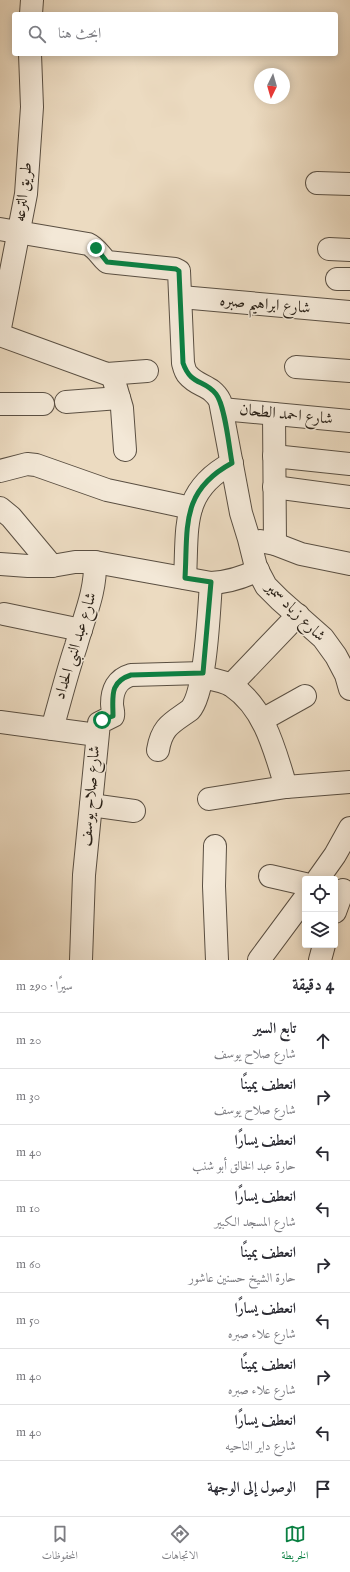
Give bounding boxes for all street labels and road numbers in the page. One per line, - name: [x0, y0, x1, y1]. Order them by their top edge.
- street label: طريق الترعه: [10, 161, 38, 223]
- street label: شارع ابراهيم صبره: [218, 291, 311, 324]
- street label: شارع احمد الطحان: [238, 400, 334, 432]
- street label: شارع زياد سمير: [258, 576, 329, 648]
- street label: شارع عبد النبى الحداد: [50, 590, 104, 703]
- street label: شارع صلاح يوسف: [77, 745, 108, 848]

